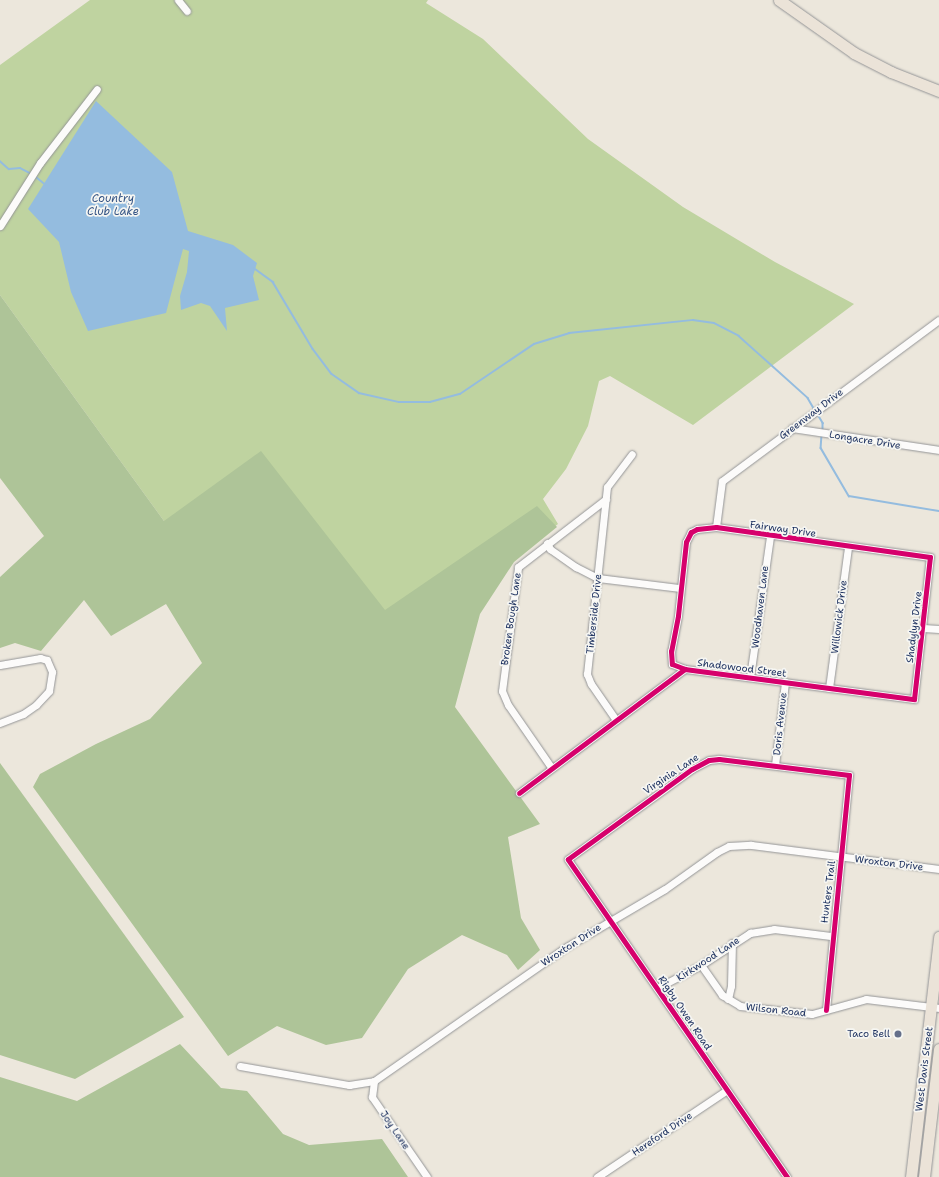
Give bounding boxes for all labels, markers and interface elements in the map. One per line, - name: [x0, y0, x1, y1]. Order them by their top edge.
- water label: Country Club Lake: [87, 193, 139, 219]
- street label: Greenway Drive: [777, 386, 845, 442]
- street label: Longacre Drive: [828, 428, 902, 452]
- street label: Fairway Drive: [749, 518, 817, 540]
- street label: Woodhaven Lane: [749, 565, 771, 649]
- street label: Broken Bough Lane: [499, 572, 523, 666]
- street label: Timberside Drive: [584, 573, 604, 655]
- street label: Willowick Drive: [829, 580, 849, 654]
- street label: Shadylyn Drive: [904, 590, 924, 664]
- street label: Shadowood Street: [697, 657, 787, 679]
- street label: Doris Avenue: [771, 692, 789, 756]
- street label: Virginia Lane: [641, 751, 701, 797]
- street label: Wroxton Drive: [854, 853, 924, 873]
- street label: Hunters Trail: [818, 860, 838, 924]
- street label: Wroxton Drive: [539, 921, 603, 969]
- street label: Kirkwood Lane: [674, 934, 742, 984]
- street label: Rigby Owen Road: [656, 974, 714, 1052]
- street label: Wilson Road: [745, 1001, 807, 1019]
- street label: West Davis Street: [913, 1026, 935, 1112]
- place label: Taco Bell: [847, 1028, 890, 1040]
- marker: Taco Bell: [893, 1029, 903, 1039]
- street label: Joy Lane: [378, 1108, 412, 1152]
- street label: Hereford Drive: [630, 1109, 694, 1159]

